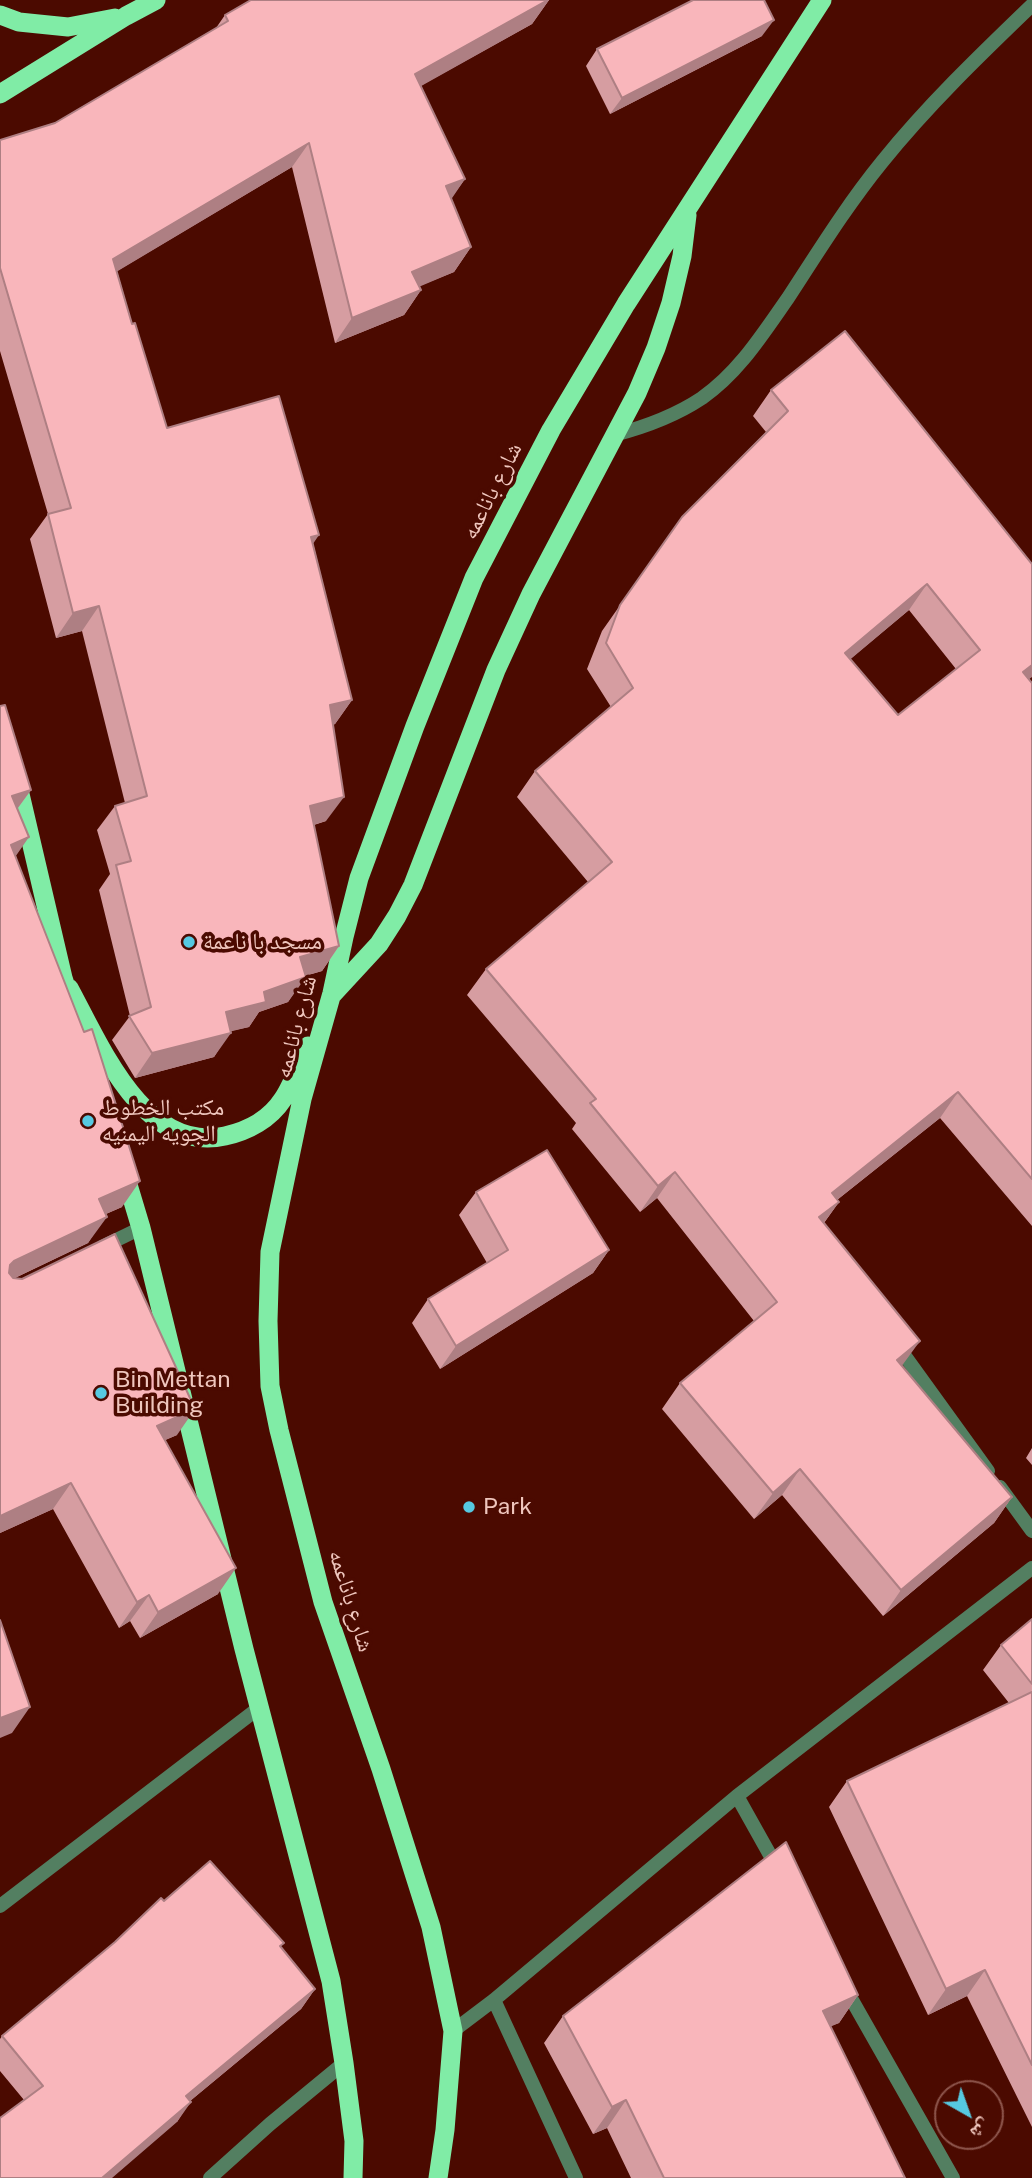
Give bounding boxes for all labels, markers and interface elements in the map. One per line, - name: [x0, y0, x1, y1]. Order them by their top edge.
- street label: شارع باناعمه: [456, 438, 528, 544]
- place label: مسجد با ناعمة: [203, 928, 322, 956]
- marker: مسجد با ناعمة: [181, 934, 197, 950]
- street label: شارع باناعمه: [269, 973, 323, 1081]
- place label: مكتب الخطوط الجويه اليمنيه: [102, 1094, 224, 1148]
- marker: مكتب الخطوط الجويه اليمنيه: [80, 1113, 96, 1129]
- place label: Bin Mettan Building: [115, 1366, 231, 1420]
- marker: Bin Mettan Building: [93, 1385, 109, 1401]
- place label: Park: [483, 1493, 532, 1521]
- marker: Park: [461, 1499, 477, 1515]
- street label: شارع باناعمه: [322, 1547, 380, 1655]
- north arrow: [934, 2080, 1004, 2150]
- text: ش: [966, 2115, 996, 2144]

